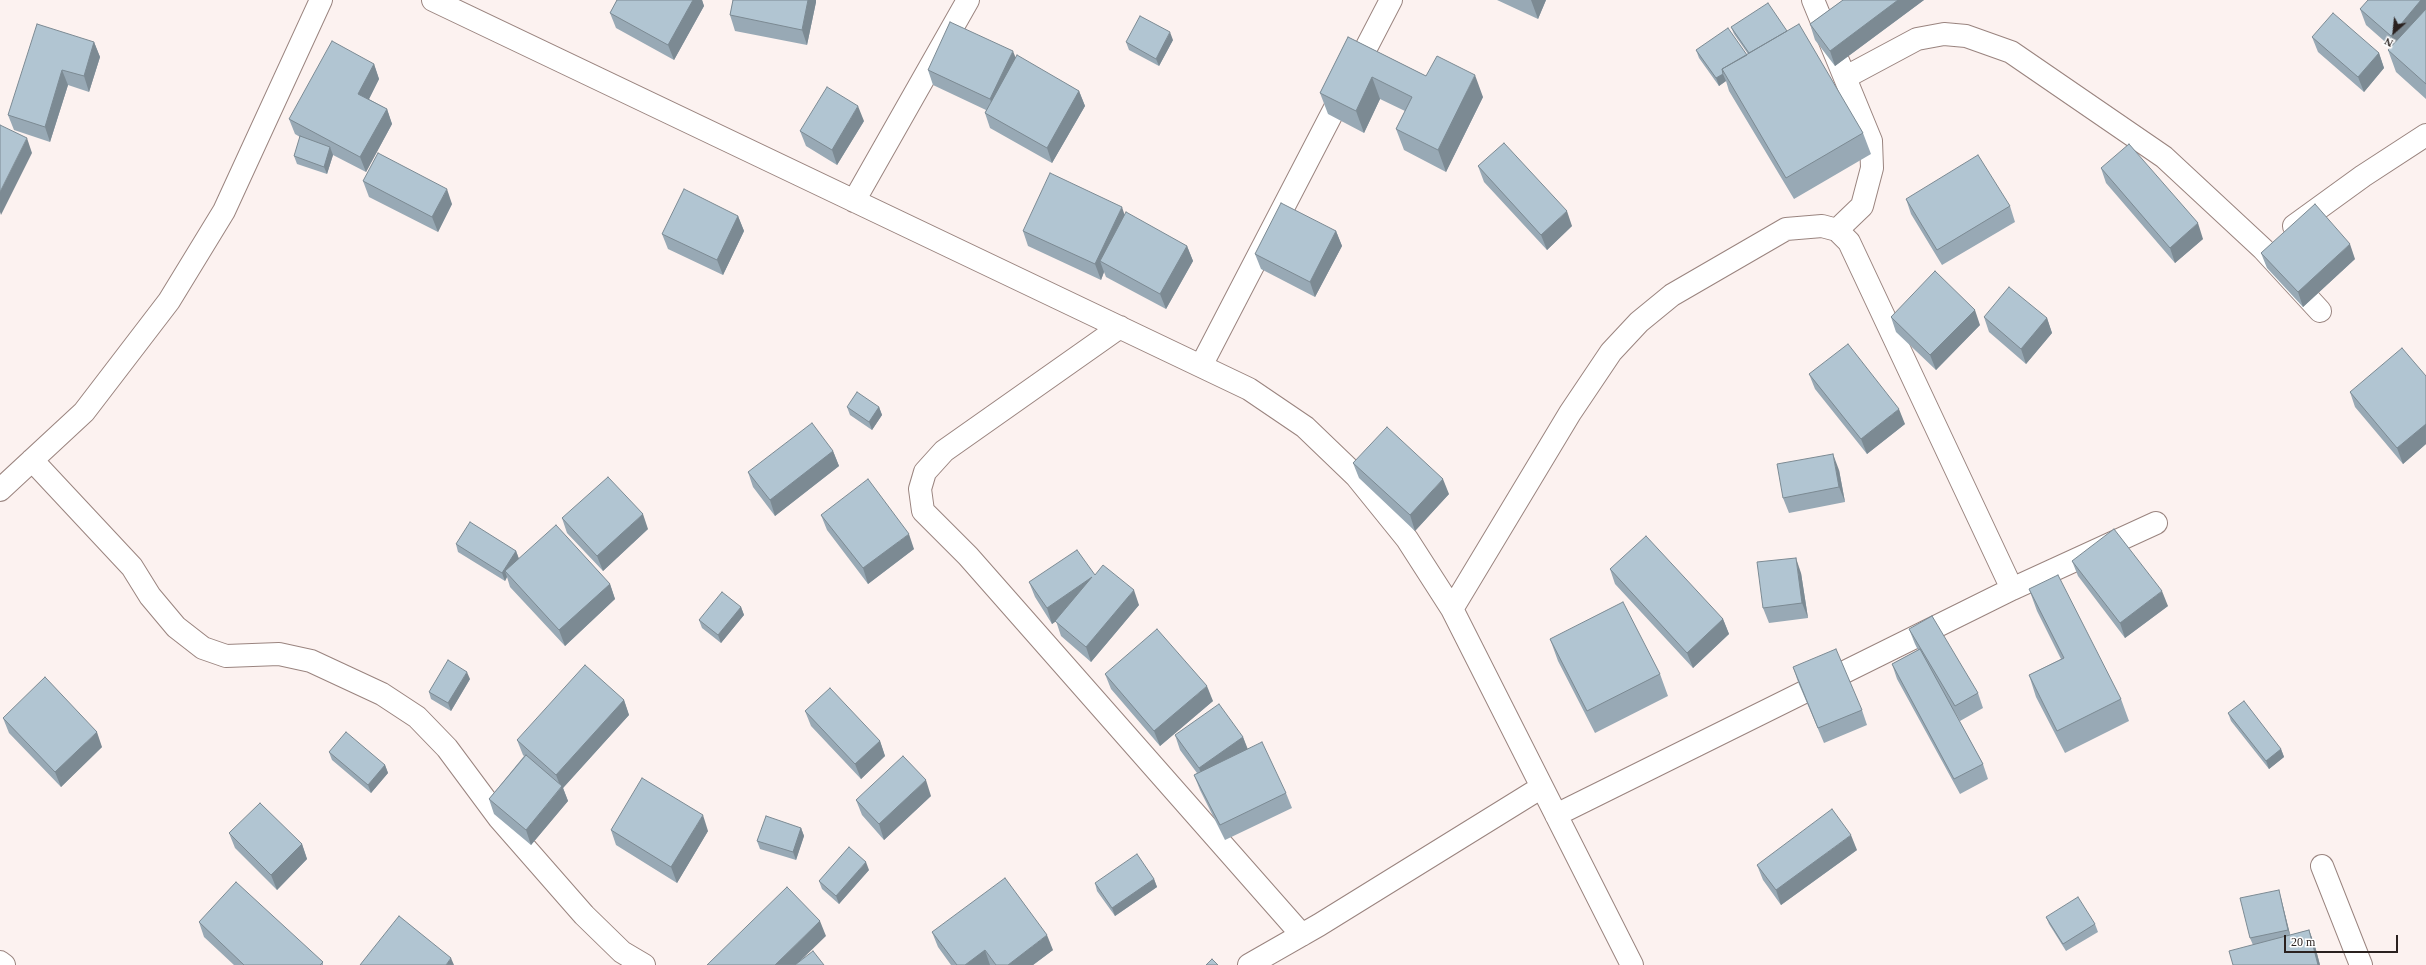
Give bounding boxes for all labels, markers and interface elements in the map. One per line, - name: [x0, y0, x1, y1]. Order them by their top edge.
- north arrow: [2374, 12, 2414, 52]
- text: N: [2382, 36, 2395, 50]
- scale bar: [2286, 927, 2400, 953]
- text: 20 m: [2291, 935, 2315, 949]

